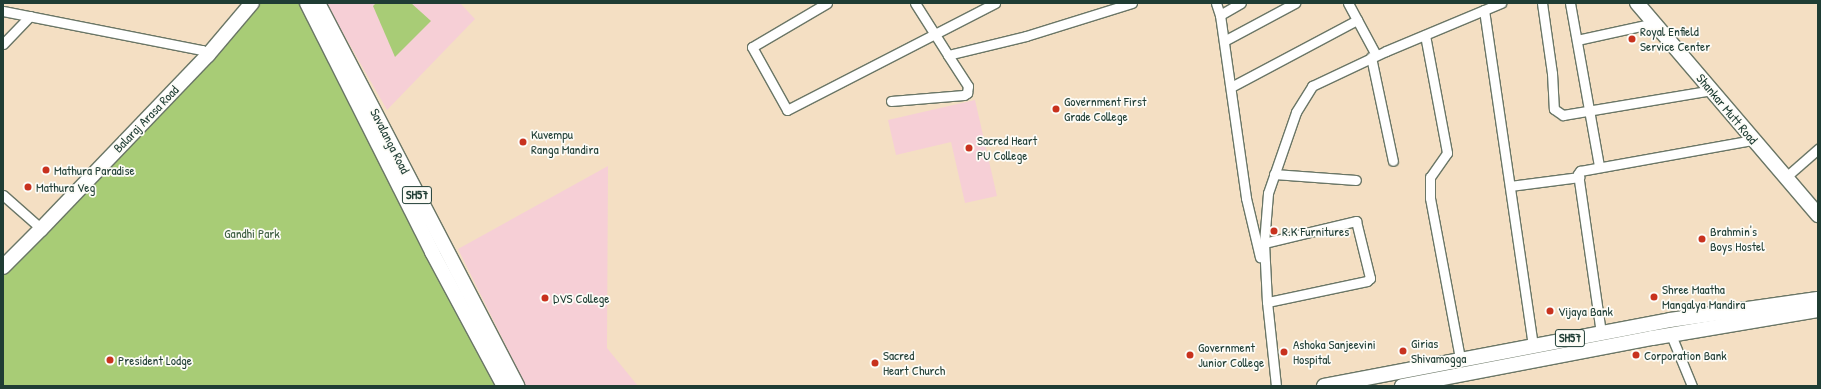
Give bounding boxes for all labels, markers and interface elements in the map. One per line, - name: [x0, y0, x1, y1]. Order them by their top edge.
- place label: Royal Enfield Service Center: [1640, 24, 1710, 55]
- marker: Royal Enfield Service Center: [1627, 34, 1637, 44]
- street label: Shankar Mutt Road: [1693, 71, 1761, 147]
- street label: Balaraj Arasa Road: [110, 82, 182, 156]
- place label: Government First Grade College: [1064, 94, 1146, 125]
- marker: Government First Grade College: [1051, 104, 1061, 114]
- street label: Savalanga Road: [367, 106, 413, 176]
- place label: Kuvempu Ranga Mandira: [531, 127, 599, 158]
- place label: Sacred Heart PU College: [977, 133, 1037, 164]
- marker: Kuvempu Ranga Mandira: [518, 137, 528, 147]
- marker: Sacred Heart PU College: [964, 143, 974, 153]
- place label: Mathura Paradise: [54, 162, 135, 178]
- marker: Mathura Paradise: [41, 165, 51, 175]
- place label: Mathura Veg: [36, 179, 95, 195]
- marker: Mathura Veg: [23, 182, 33, 192]
- road number: SH57: [401, 185, 433, 205]
- place label: R.K Furnitures: [1282, 223, 1349, 239]
- place label: Brahmin's Boys Hostel: [1710, 224, 1765, 255]
- park label: Gandhi Park: [224, 225, 280, 241]
- marker: R.K Furnitures: [1269, 226, 1279, 236]
- marker: Brahmin's Boys Hostel: [1697, 234, 1707, 244]
- place label: Shree Maatha Mangalya Mandira: [1662, 282, 1745, 313]
- place label: DVS College: [553, 290, 610, 306]
- marker: Shree Maatha Mangalya Mandira: [1649, 292, 1659, 302]
- marker: DVS College: [540, 293, 550, 303]
- place label: Vijaya Bank: [1558, 303, 1613, 319]
- marker: Vijaya Bank: [1545, 306, 1555, 316]
- road number: SH57: [1554, 328, 1586, 348]
- place label: Girias Shivamogga: [1411, 336, 1466, 367]
- place label: Ashoka Sanjeevini Hospital: [1293, 337, 1376, 368]
- place label: Government Junior College: [1198, 340, 1264, 371]
- marker: Ashoka Sanjeevini Hospital: [1278, 346, 1290, 358]
- marker: Girias Shivamogga: [1398, 346, 1408, 356]
- place label: Corporation Bank: [1644, 347, 1727, 363]
- place label: Sacred Heart Church: [883, 348, 945, 379]
- marker: Government Junior College: [1185, 350, 1195, 360]
- marker: Corporation Bank: [1631, 350, 1641, 360]
- place label: President Lodge: [118, 352, 192, 368]
- marker: President Lodge: [105, 355, 115, 365]
- marker: Sacred Heart Church: [870, 358, 880, 368]

